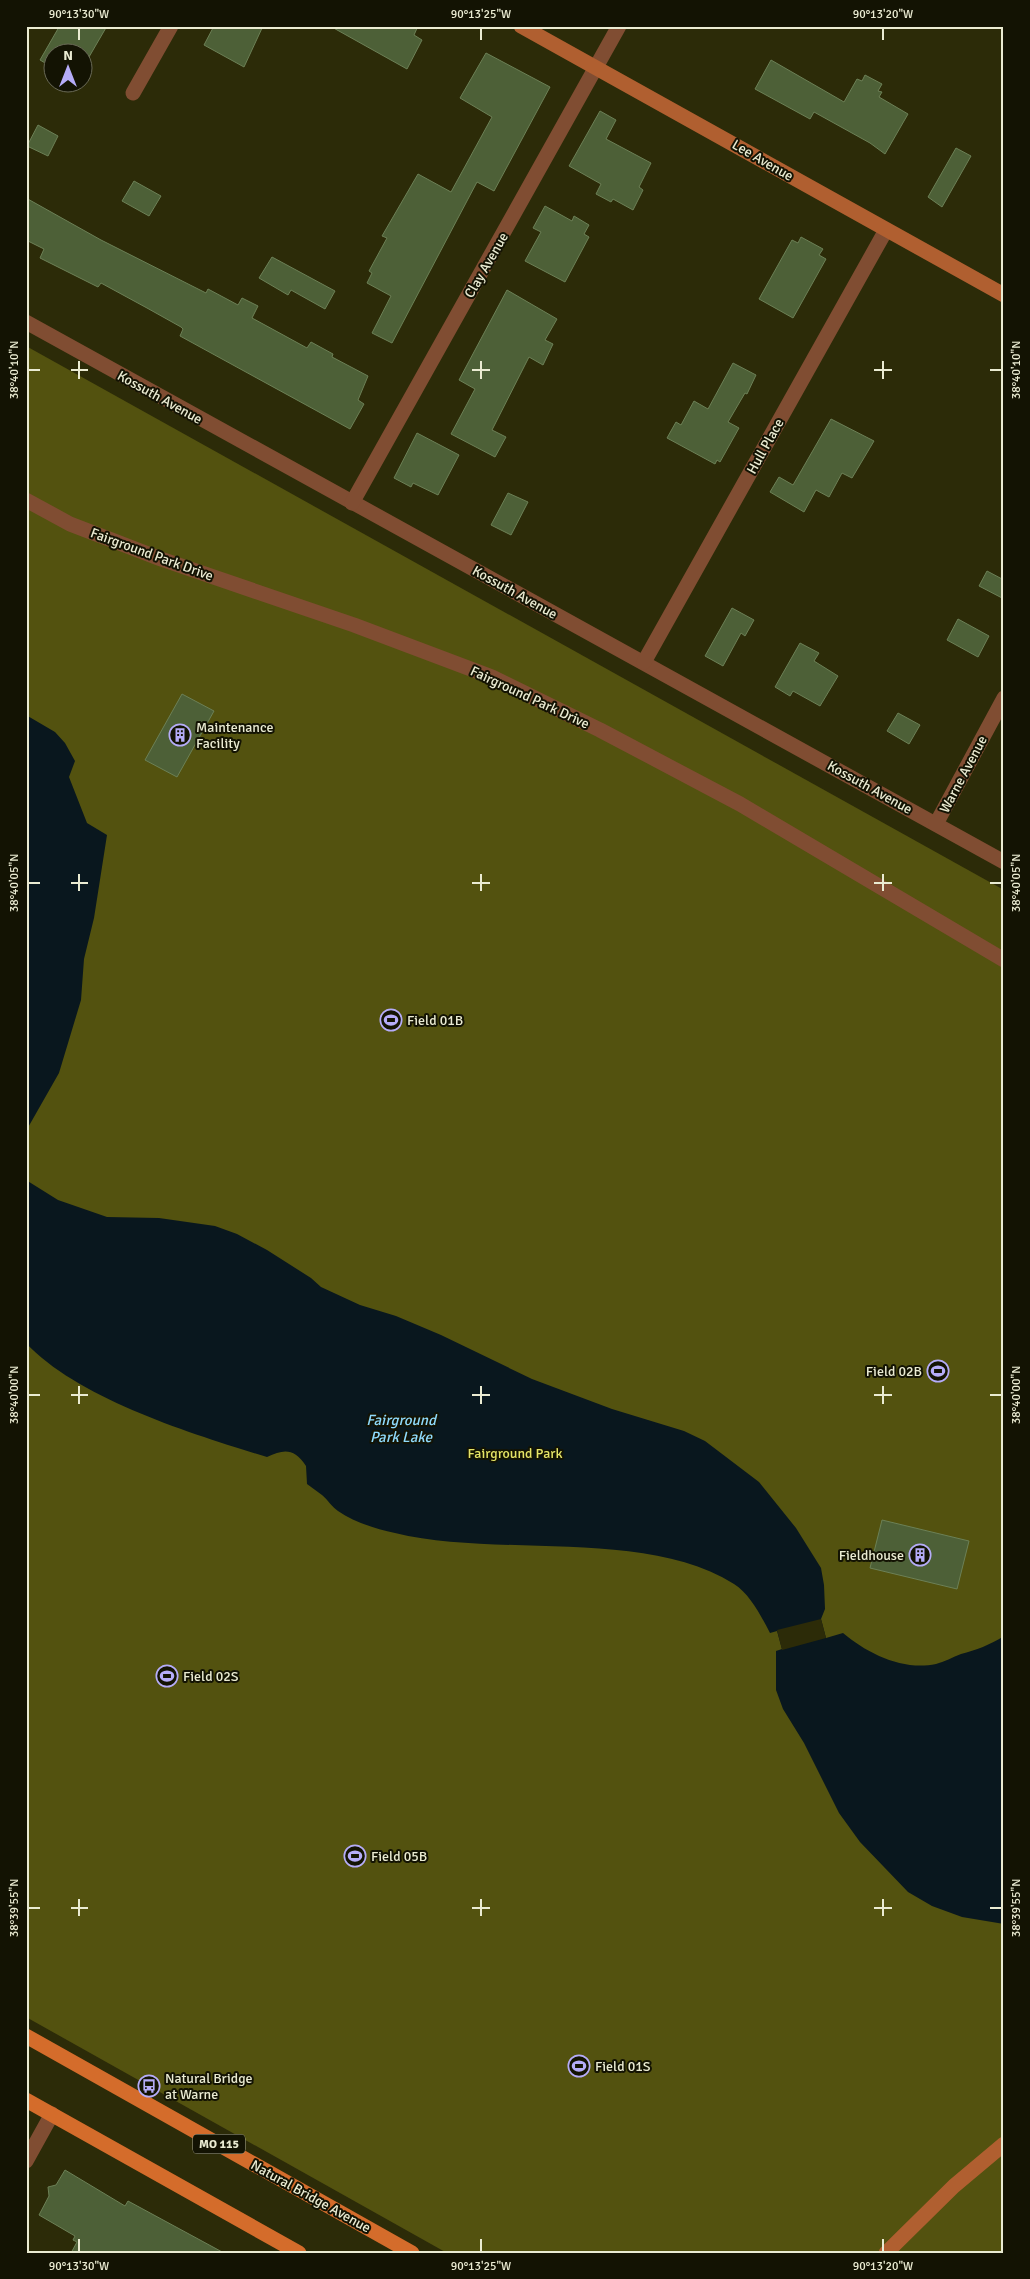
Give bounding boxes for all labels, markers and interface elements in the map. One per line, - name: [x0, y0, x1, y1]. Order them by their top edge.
- text: 90°13'30"W: [49, 7, 109, 22]
- text: 90°13'25"W: [451, 7, 511, 22]
- text: 90°13'20"W: [853, 7, 913, 22]
- north arrow: [42, 42, 92, 92]
- text: N: [63, 47, 73, 64]
- street label: Lee Avenue: [729, 136, 796, 185]
- street label: Clay Avenue: [461, 229, 512, 301]
- text: 38°40'10"N: [7, 341, 22, 399]
- text: 38°40'10"N: [1009, 341, 1024, 399]
- street label: Kossuth Avenue: [114, 367, 205, 428]
- street label: Hull Place: [743, 415, 788, 477]
- street label: Fairground Park Drive: [88, 524, 216, 585]
- street label: Kossuth Avenue: [469, 562, 560, 623]
- street label: Fairground Park Drive: [468, 662, 592, 733]
- place label: Maintenance Facility: [196, 719, 274, 752]
- building icon: Maintenance Facility: [168, 723, 192, 747]
- street label: Warne Avenue: [936, 733, 991, 816]
- street label: Kossuth Avenue: [824, 757, 915, 818]
- text: 38°40'05"N: [7, 854, 22, 912]
- text: 38°40'05"N: [1009, 854, 1024, 912]
- sports icon: Field 01B: [379, 1008, 403, 1032]
- place label: Field 01B: [407, 1012, 463, 1029]
- sports icon: Field 02B: [926, 1359, 950, 1383]
- place label: Field 02B: [866, 1363, 922, 1380]
- text: 38°40'00"N: [7, 1366, 22, 1424]
- text: 38°40'00"N: [1009, 1366, 1024, 1424]
- water label: Fairground Park Lake: [366, 1411, 438, 1446]
- park label: Fairground Park: [467, 1445, 563, 1462]
- building icon: Fieldhouse: [908, 1543, 932, 1567]
- place label: Fieldhouse: [839, 1547, 904, 1564]
- sports icon: Field 02S: [155, 1664, 179, 1688]
- place label: Field 02S: [183, 1668, 239, 1685]
- sports icon: Field 05B: [343, 1844, 367, 1868]
- place label: Field 05B: [371, 1848, 427, 1865]
- text: 38°39'55"N: [7, 1879, 22, 1937]
- text: 38°39'55"N: [1009, 1879, 1024, 1937]
- sports icon: Field 01S: [567, 2054, 591, 2078]
- place label: Field 01S: [595, 2058, 651, 2075]
- place label: Natural Bridge at Warne: [165, 2070, 253, 2103]
- bus stop icon: Natural Bridge at Warne: [137, 2074, 161, 2098]
- road number: MO 115: [193, 2134, 245, 2154]
- street label: Natural Bridge Avenue: [248, 2156, 374, 2236]
- text: 90°13'30"W: [49, 2259, 109, 2274]
- text: 90°13'25"W: [451, 2259, 511, 2274]
- text: 90°13'20"W: [853, 2259, 913, 2274]

